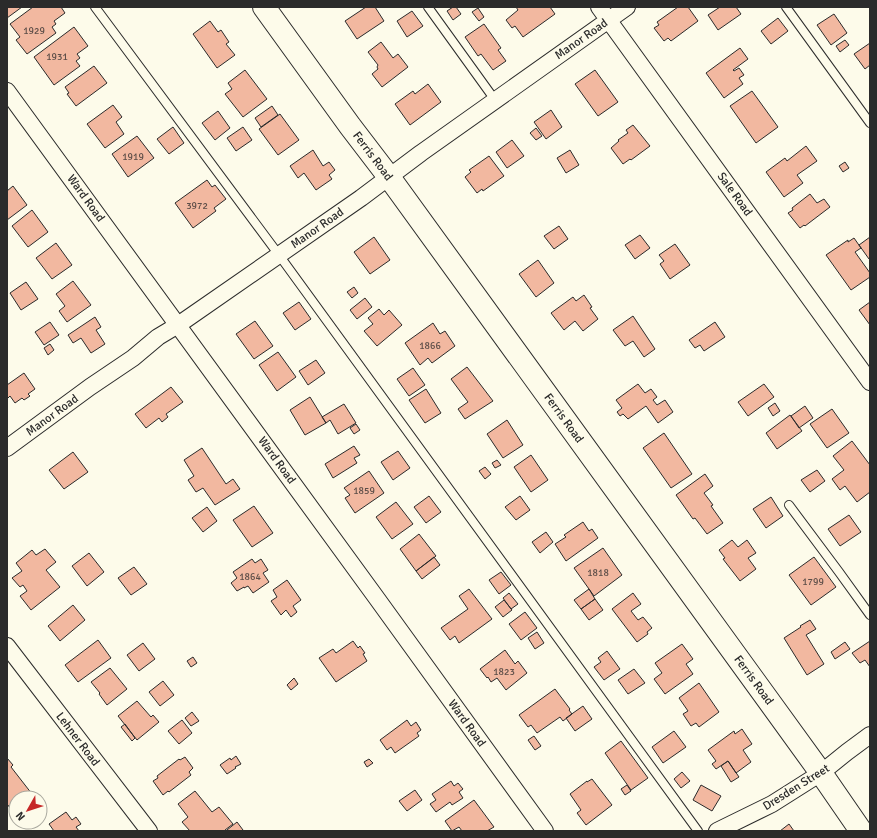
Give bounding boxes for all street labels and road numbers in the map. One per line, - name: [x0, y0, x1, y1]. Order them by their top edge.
- street label: Manor Road: [552, 16, 611, 63]
- street label: Ferris Road: [349, 129, 396, 184]
- street label: Sale Road: [714, 169, 756, 219]
- street label: Ward Road: [63, 172, 108, 225]
- street label: Manor Road: [288, 205, 347, 252]
- street label: Manor Road: [23, 391, 82, 439]
- street label: Ferris Road: [541, 391, 587, 446]
- street label: Ward Road: [254, 434, 299, 487]
- street label: Ferris Road: [731, 653, 777, 708]
- street label: Ward Road: [444, 697, 489, 750]
- street label: Lehner Road: [52, 709, 103, 769]
- street label: Dresden Street: [760, 761, 832, 814]

